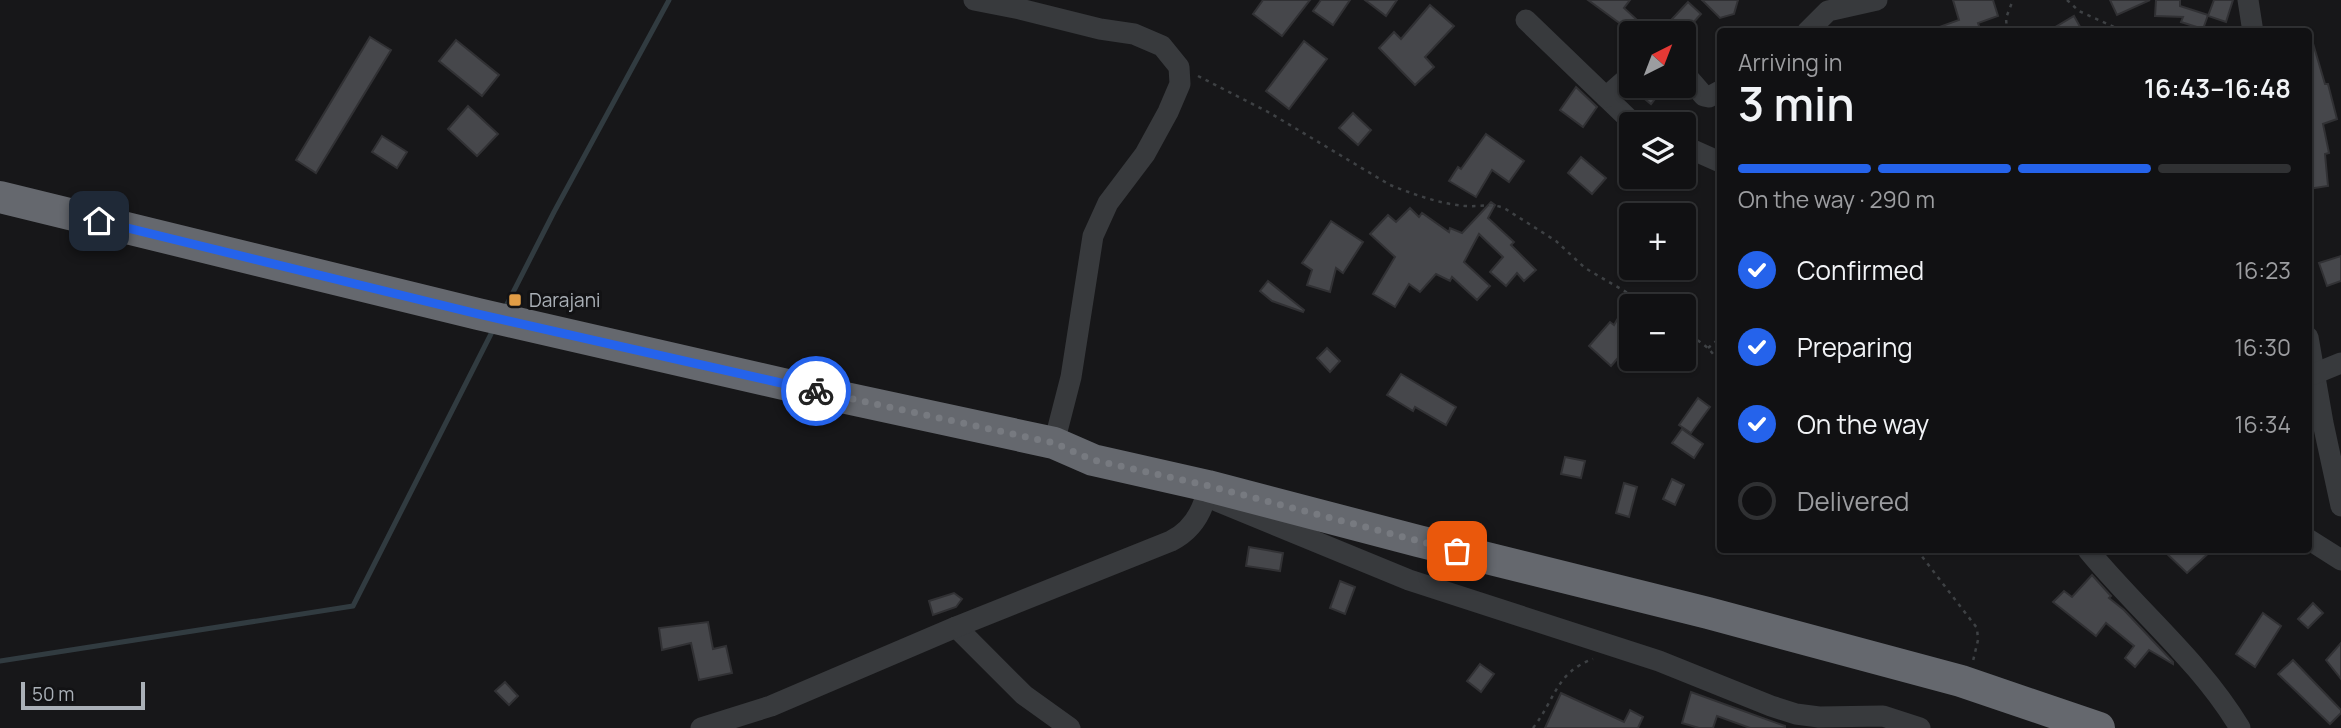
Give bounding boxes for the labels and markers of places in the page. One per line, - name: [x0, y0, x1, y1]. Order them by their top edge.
- pin: [69, 191, 129, 251]
- place label: Darajani: [529, 287, 600, 313]
- marker: Darajani: [507, 292, 523, 308]
- pin: [1427, 521, 1487, 581]

